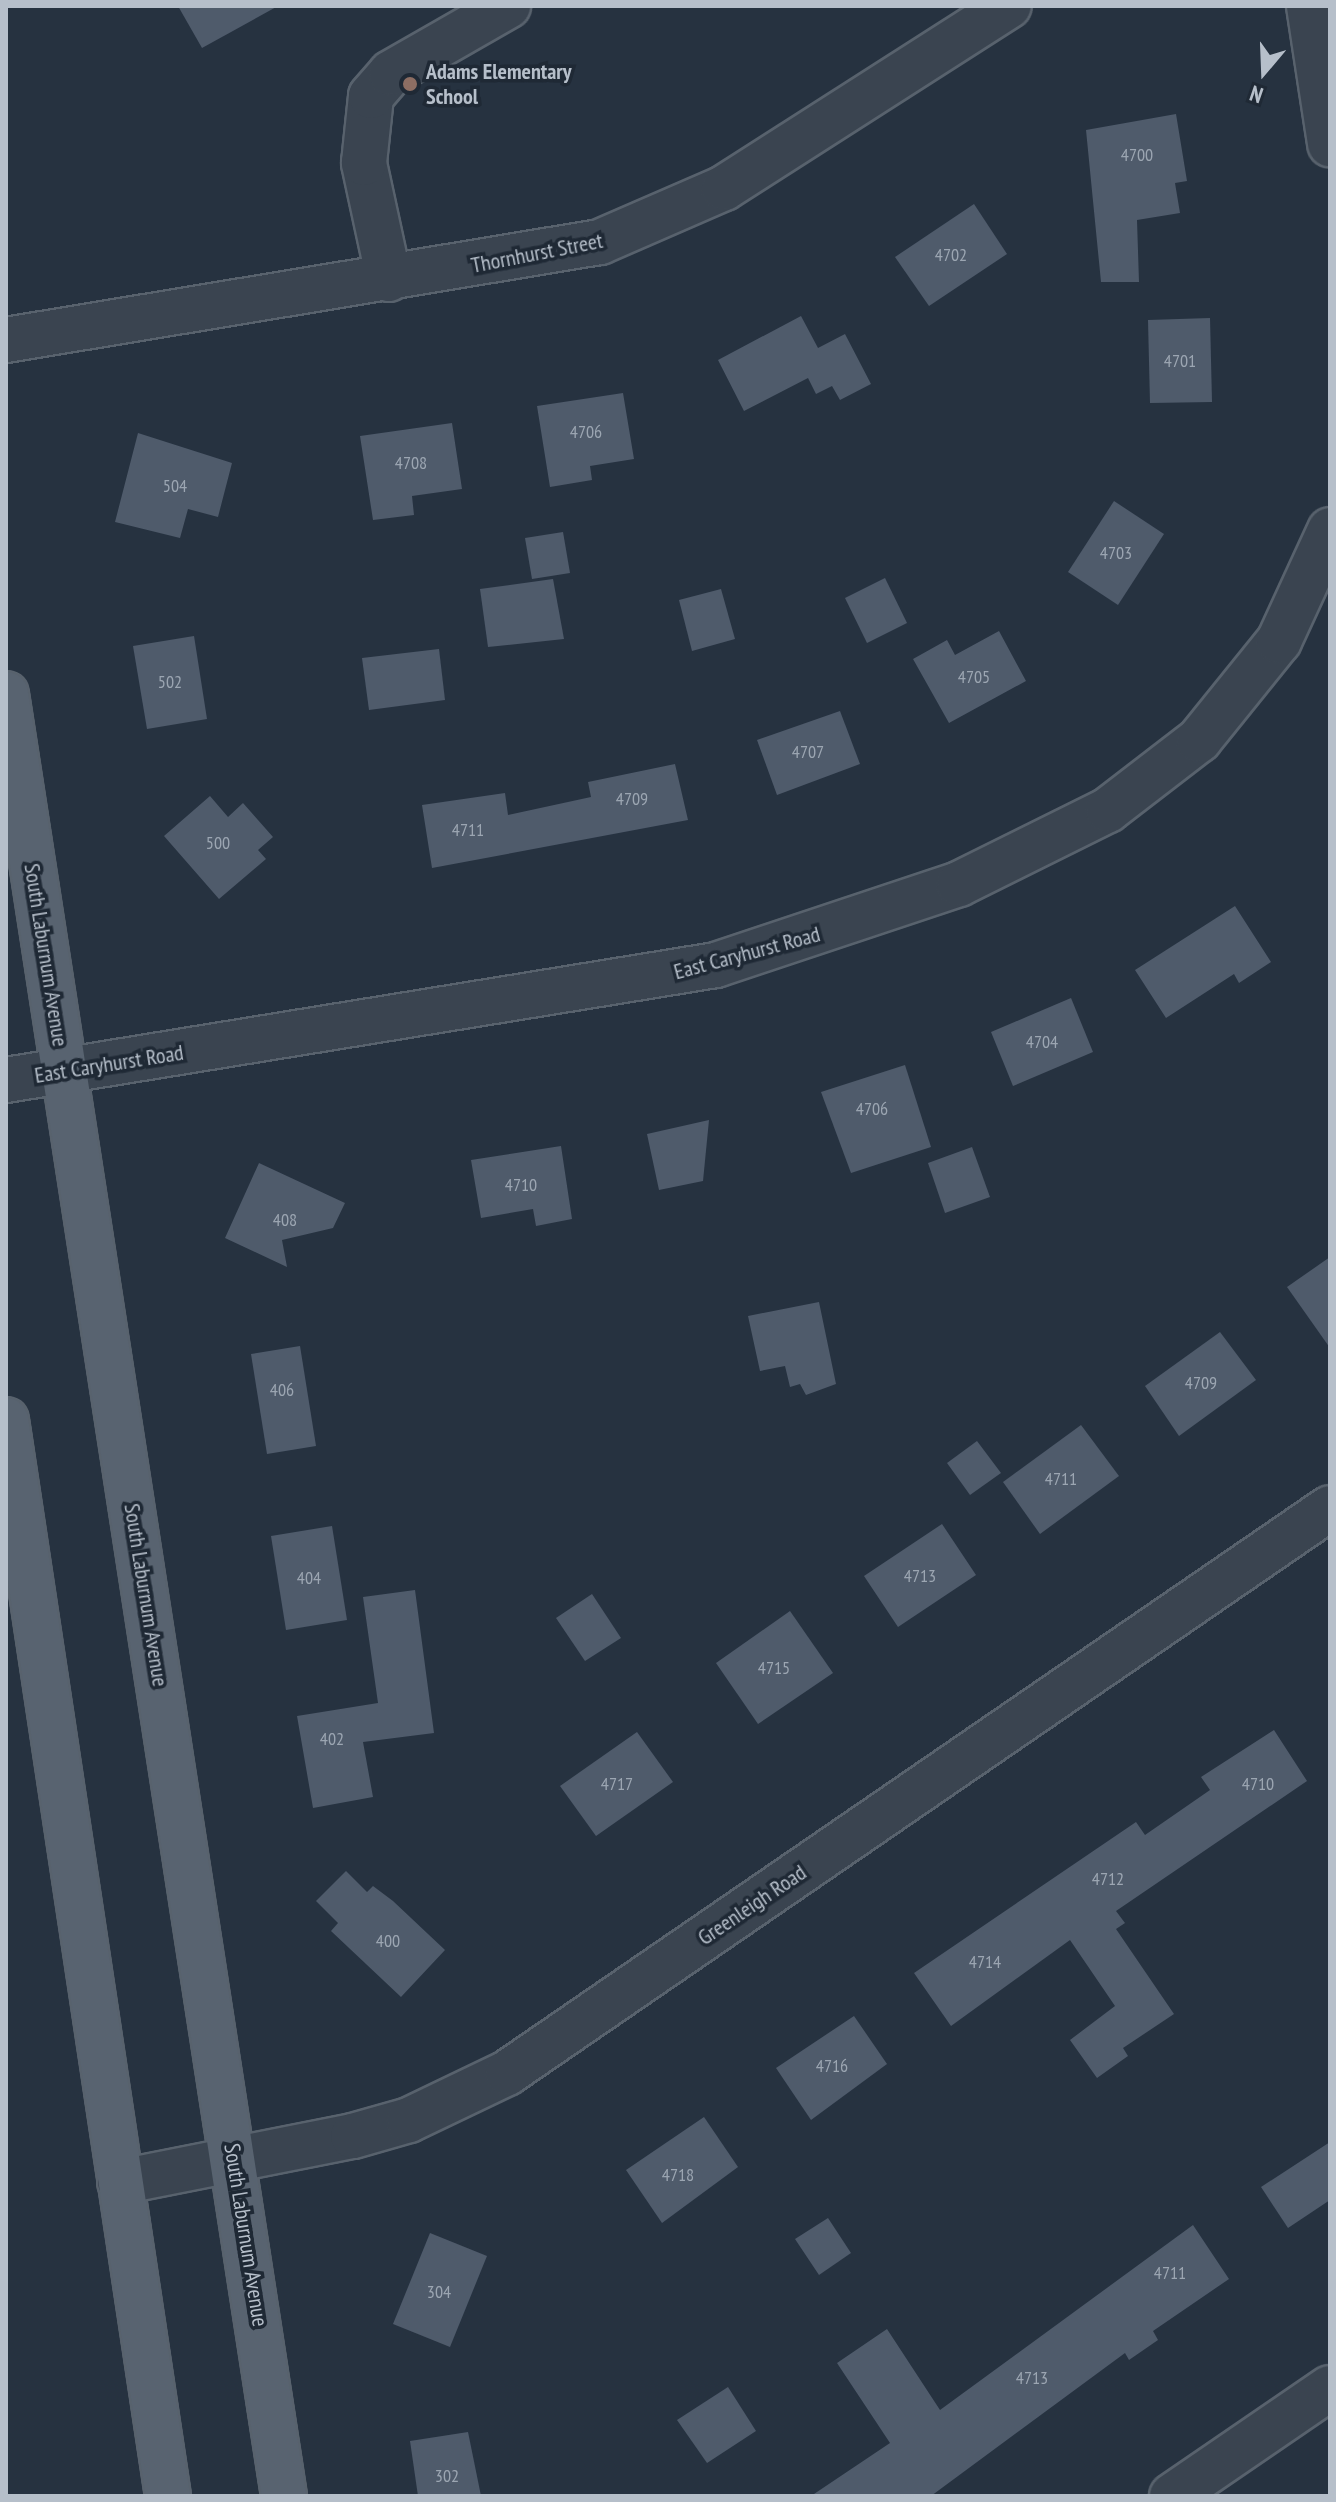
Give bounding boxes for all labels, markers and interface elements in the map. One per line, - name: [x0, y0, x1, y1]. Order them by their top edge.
- north arrow: [1224, 32, 1304, 112]
- place label: Adams Elementary School: [426, 58, 572, 110]
- marker: Adams Elementary School: [401, 75, 419, 93]
- text: N: [1246, 80, 1266, 110]
- house number: 4700: [1121, 144, 1153, 166]
- street label: Thornhurst Street: [469, 227, 605, 279]
- house number: 4702: [935, 244, 967, 266]
- house number: 4701: [1164, 350, 1196, 372]
- house number: 4706: [570, 421, 602, 443]
- house number: 4708: [395, 452, 427, 474]
- house number: 504: [163, 475, 187, 497]
- house number: 4703: [1100, 542, 1132, 564]
- house number: 4705: [958, 666, 990, 688]
- house number: 502: [158, 671, 182, 693]
- house number: 4707: [792, 741, 824, 763]
- house number: 4709: [616, 788, 648, 810]
- house number: 4711: [452, 819, 484, 841]
- house number: 500: [206, 832, 230, 854]
- street label: South Laburnum Avenue: [18, 861, 74, 1049]
- street label: East Caryhurst Road: [671, 921, 823, 985]
- house number: 4704: [1026, 1031, 1058, 1053]
- street label: East Caryhurst Road: [33, 1039, 185, 1089]
- house number: 4706: [856, 1098, 888, 1120]
- house number: 4710: [505, 1174, 537, 1196]
- house number: 408: [273, 1209, 297, 1231]
- house number: 4709: [1185, 1372, 1217, 1394]
- house number: 406: [270, 1379, 294, 1401]
- house number: 4711: [1045, 1468, 1077, 1490]
- street label: South Laburnum Avenue: [118, 1501, 174, 1689]
- house number: 4713: [904, 1565, 936, 1587]
- house number: 404: [297, 1567, 321, 1589]
- house number: 4715: [758, 1657, 790, 1679]
- house number: 402: [320, 1728, 344, 1750]
- house number: 4717: [601, 1773, 633, 1795]
- house number: 4710: [1242, 1773, 1274, 1795]
- street label: Greenleigh Road: [693, 1859, 811, 1951]
- house number: 4712: [1092, 1868, 1124, 1890]
- house number: 400: [376, 1930, 400, 1952]
- house number: 4714: [969, 1951, 1001, 1973]
- house number: 4716: [816, 2055, 848, 2077]
- street label: South Laburnum Avenue: [218, 2141, 274, 2329]
- house number: 4718: [662, 2164, 694, 2186]
- house number: 4711: [1154, 2262, 1186, 2284]
- house number: 304: [427, 2281, 451, 2303]
- house number: 4713: [1016, 2367, 1048, 2389]
- house number: 302: [435, 2465, 459, 2487]

